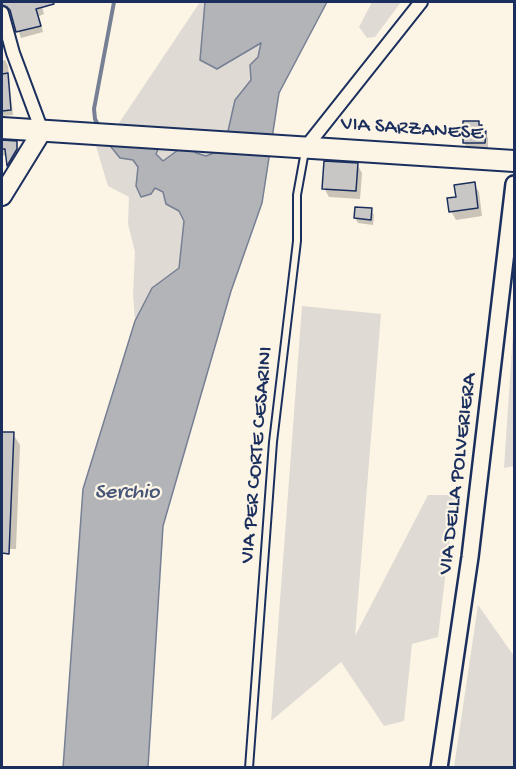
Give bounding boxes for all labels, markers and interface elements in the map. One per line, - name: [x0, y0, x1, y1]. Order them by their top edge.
- street label: VIA SARZANESE: [340, 112, 484, 148]
- street label: VIA PER CORTE CESARINI: [236, 346, 280, 564]
- street label: VIA DELLA POLVERIERA: [434, 372, 484, 576]
- water label: Serchio: [95, 481, 159, 507]

